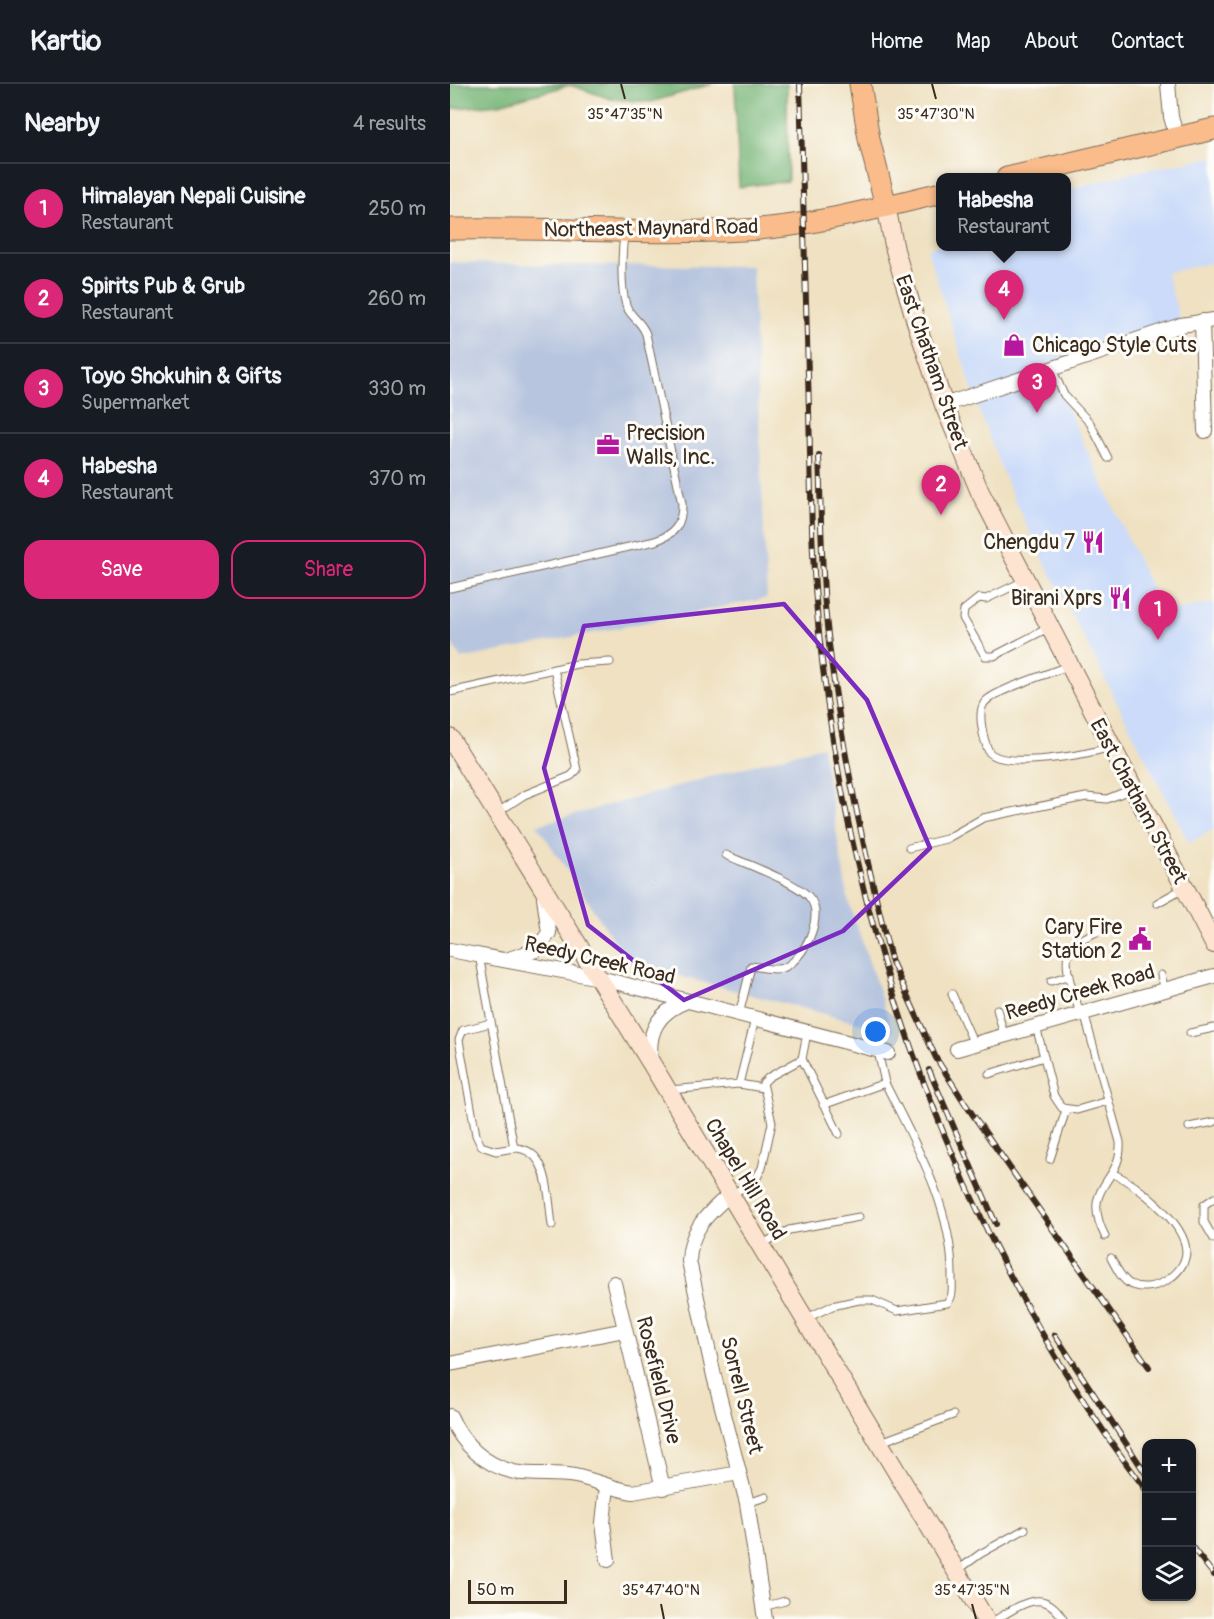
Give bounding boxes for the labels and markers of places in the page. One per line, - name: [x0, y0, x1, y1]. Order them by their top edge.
- pin: 4: [984, 270, 1024, 320]
- shop icon: Chicago Style Cuts: [1001, 332, 1027, 358]
- place label: Chicago Style Cuts: [1032, 332, 1197, 359]
- pin: 3: [1018, 364, 1056, 413]
- place label: Precision Walls, Inc.: [626, 420, 715, 471]
- office icon: Precision Walls, Inc.: [595, 432, 621, 458]
- pin: 2: [922, 466, 960, 515]
- place label: Chengdu 7: [983, 529, 1075, 556]
- restaurant icon: Chengdu 7: [1080, 529, 1106, 555]
- place label: Birani Xprs: [1011, 585, 1103, 612]
- restaurant icon: Birani Xprs: [1107, 585, 1133, 611]
- pin: 1: [1138, 590, 1178, 640]
- place label: Cary Fire Station 2: [1041, 914, 1123, 965]
- public building icon: Cary Fire Station 2: [1127, 926, 1153, 952]

